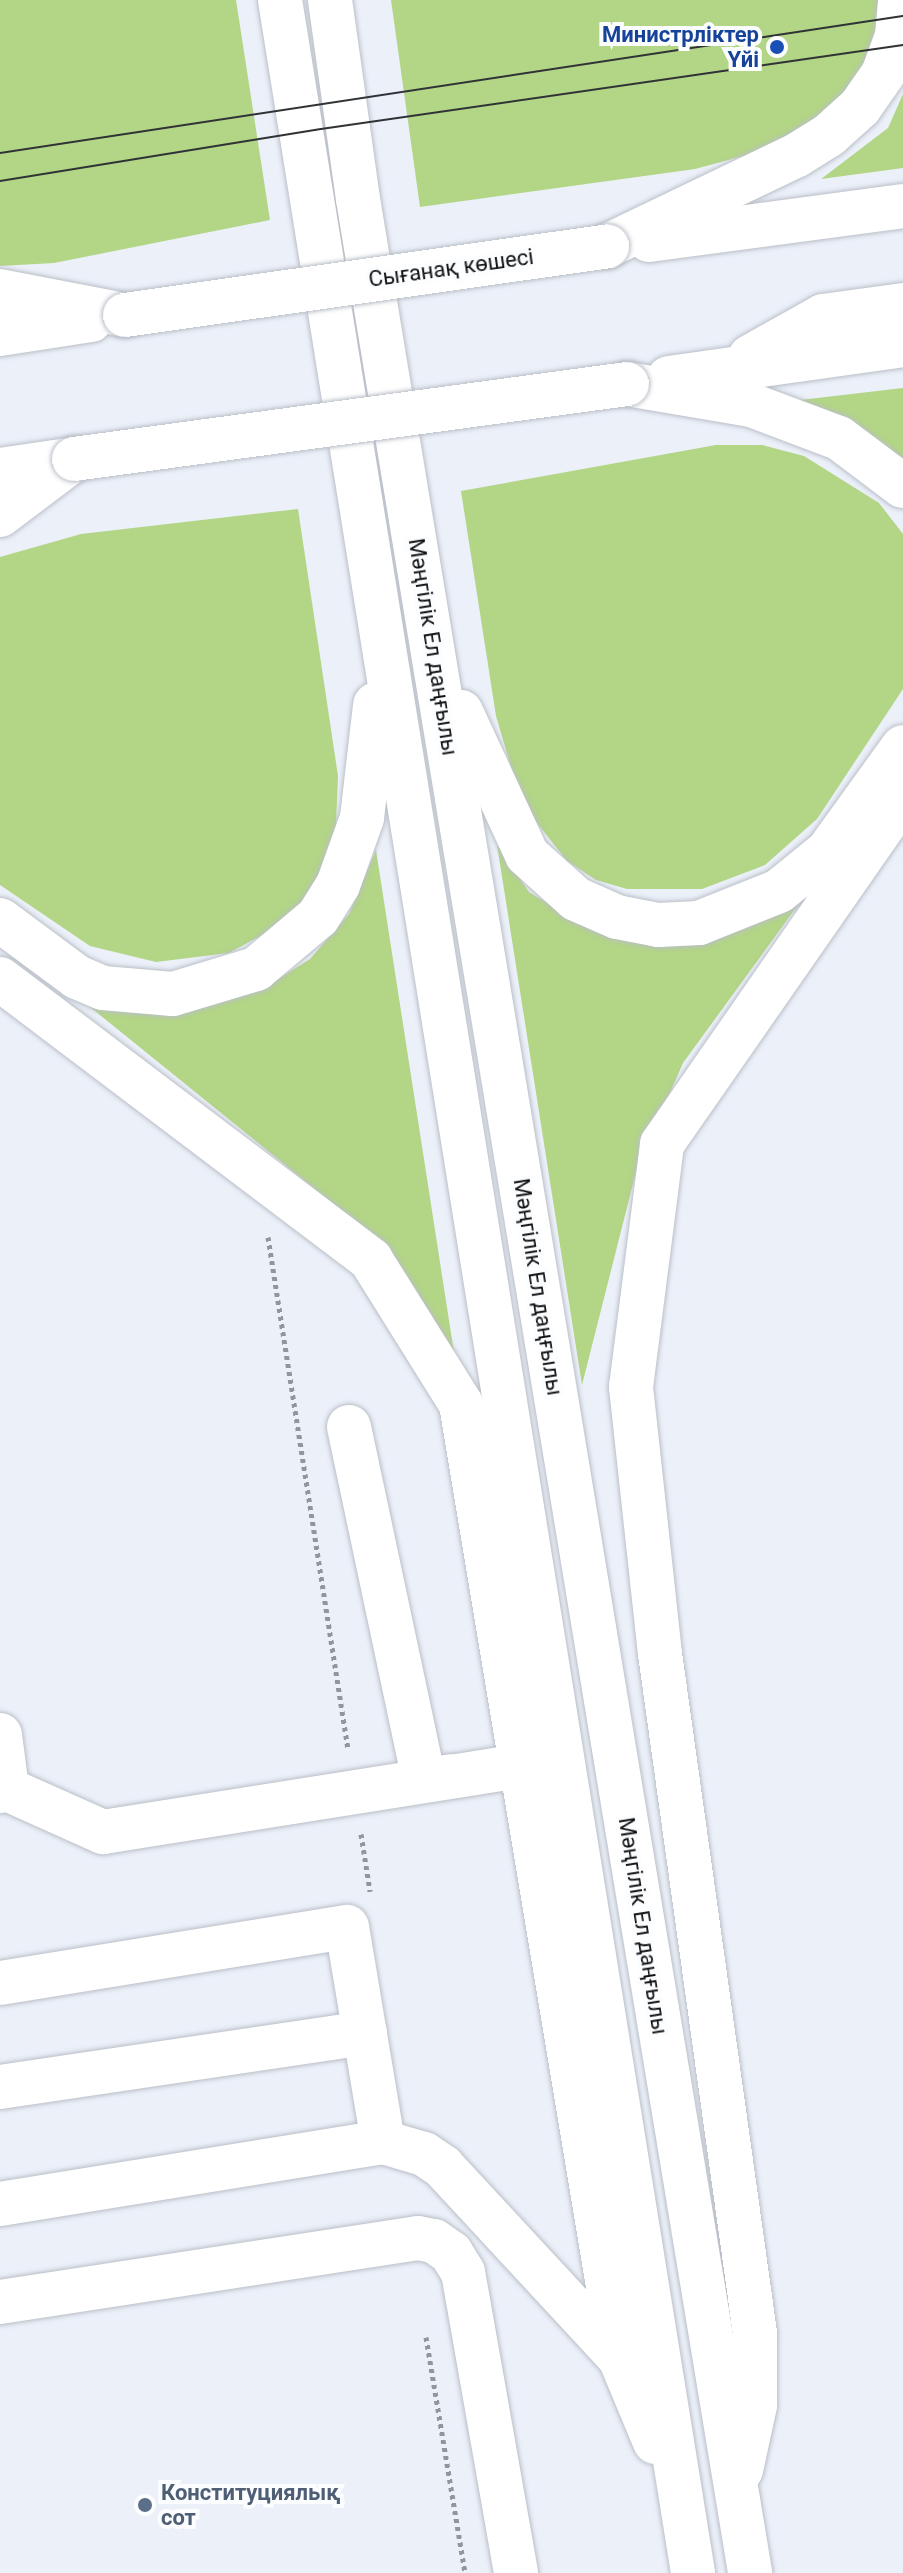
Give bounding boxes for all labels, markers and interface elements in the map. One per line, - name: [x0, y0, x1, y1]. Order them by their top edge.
- place label: Министрліктер Үйі: [602, 21, 759, 72]
- marker: Министрліктер Үйі: [766, 36, 788, 58]
- street label: Сығанақ көшесі: [367, 243, 535, 293]
- street label: Мәңгілік Ел даңғылы: [403, 537, 463, 757]
- street label: Мәңгілік Ел даңғылы: [508, 1177, 568, 1397]
- street label: Мәңгілік Ел даңғылы: [613, 1816, 673, 2036]
- place label: Конституциялық сот: [161, 2479, 341, 2530]
- marker: Конституциялық сот: [136, 2496, 154, 2514]

